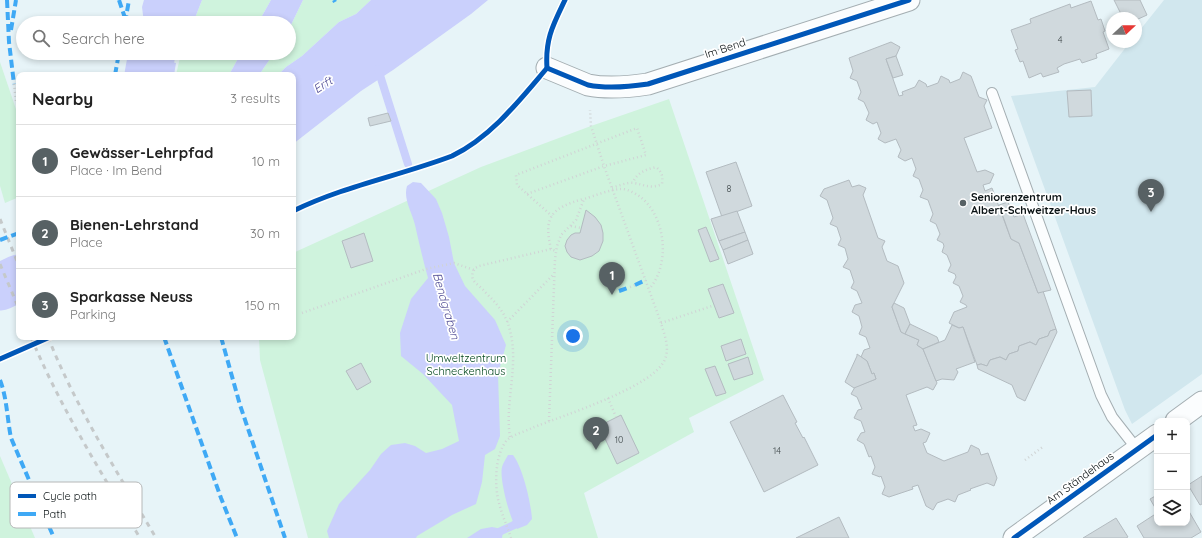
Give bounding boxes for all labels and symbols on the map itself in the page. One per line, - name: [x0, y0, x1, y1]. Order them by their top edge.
- north arrow: [1106, 12, 1142, 48]
- house number: 4: [1058, 34, 1063, 45]
- street label: Im Bend: [703, 35, 747, 61]
- water label: Erft: [310, 72, 337, 96]
- pin: 3: [1138, 179, 1164, 212]
- house number: 8: [727, 183, 732, 194]
- place label: Seniorenzentrum Albert-Schweitzer-Haus: [971, 190, 1096, 217]
- marker: Seniorenzentrum Albert-Schweitzer-Haus: [958, 198, 968, 208]
- pin: 1: [599, 262, 625, 295]
- water label: Bendgraben: [430, 271, 463, 342]
- your location: [563, 326, 583, 346]
- park label: Umweltzentrum Schneckenhaus: [426, 351, 506, 378]
- pin: 2: [583, 417, 609, 450]
- house number: 10: [615, 434, 623, 445]
- house number: 14: [773, 445, 781, 456]
- street label: Am Ständehaus: [1043, 449, 1117, 507]
- legend: [10, 482, 142, 528]
- text: Cycle path: [43, 489, 97, 503]
- text: Path: [43, 507, 66, 521]

